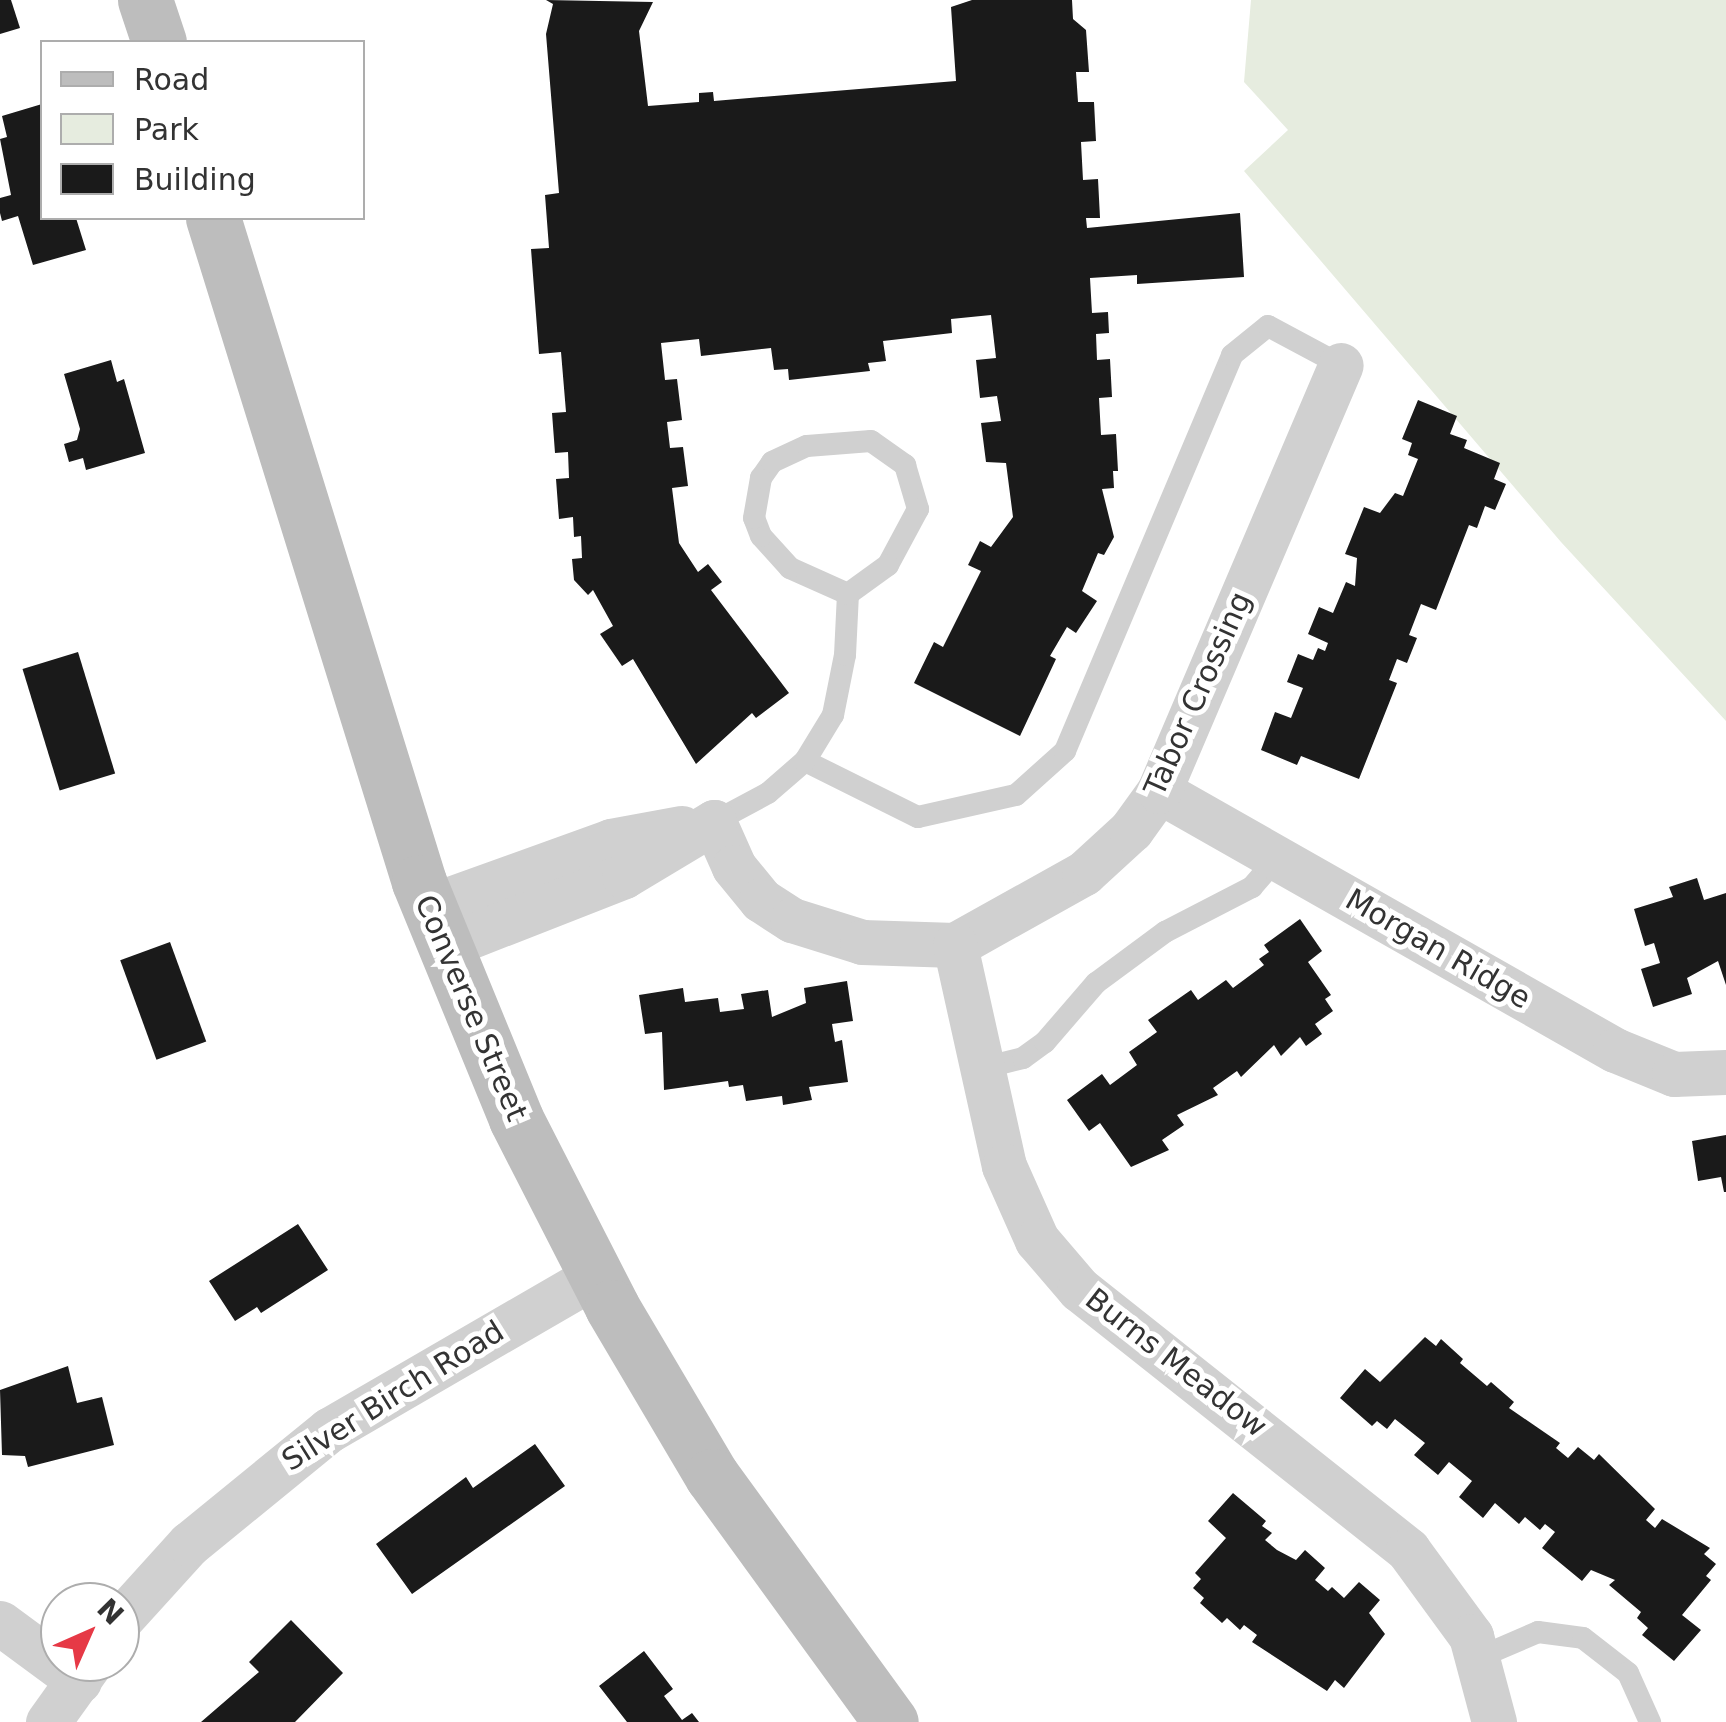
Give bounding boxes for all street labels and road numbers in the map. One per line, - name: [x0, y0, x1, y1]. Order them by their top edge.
- street label: Tabor Crossing: [1137, 586, 1259, 802]
- street label: Morgan Ridge: [1339, 881, 1537, 1017]
- street label: Converse Street: [407, 890, 535, 1126]
- street label: Burns Meadow: [1078, 1281, 1274, 1445]
- street label: Silver Birch Road: [275, 1313, 511, 1479]

